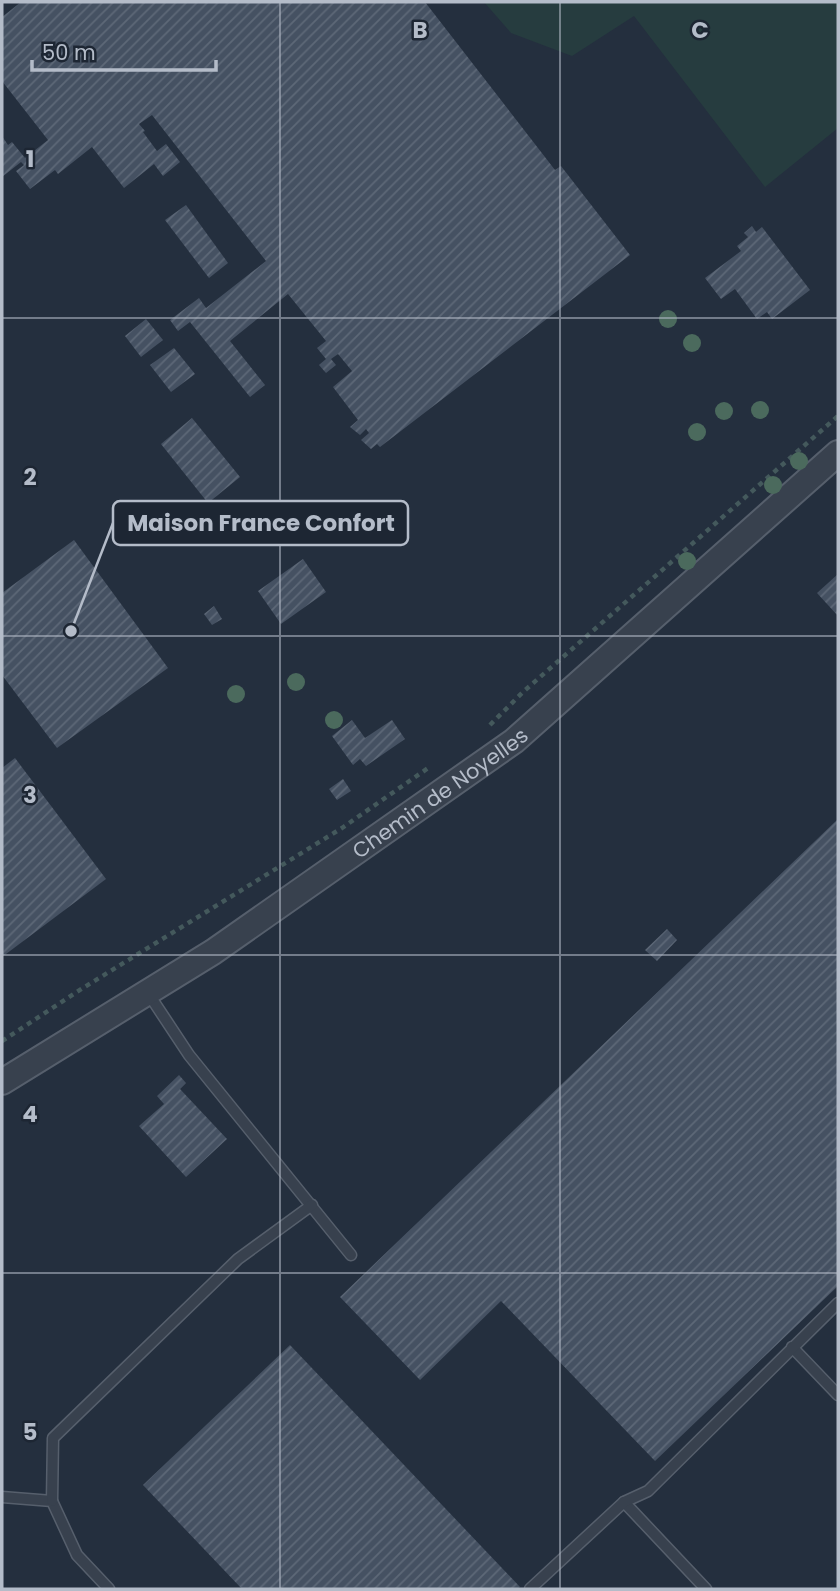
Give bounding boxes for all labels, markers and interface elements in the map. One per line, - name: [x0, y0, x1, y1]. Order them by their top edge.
- text: B: [412, 14, 428, 46]
- text: C: [691, 14, 709, 46]
- scale bar: [32, 28, 215, 72]
- text: 50 m: [42, 38, 96, 67]
- text: 1: [26, 143, 34, 175]
- text: 2: [23, 461, 37, 493]
- callout: Maison France Confort: [113, 501, 408, 545]
- text: Maison France Confort: [127, 507, 395, 539]
- street label: Chemin de Noyelles: [346, 721, 534, 865]
- text: 3: [23, 779, 37, 811]
- text: 4: [22, 1098, 38, 1130]
- text: 5: [23, 1416, 37, 1448]

